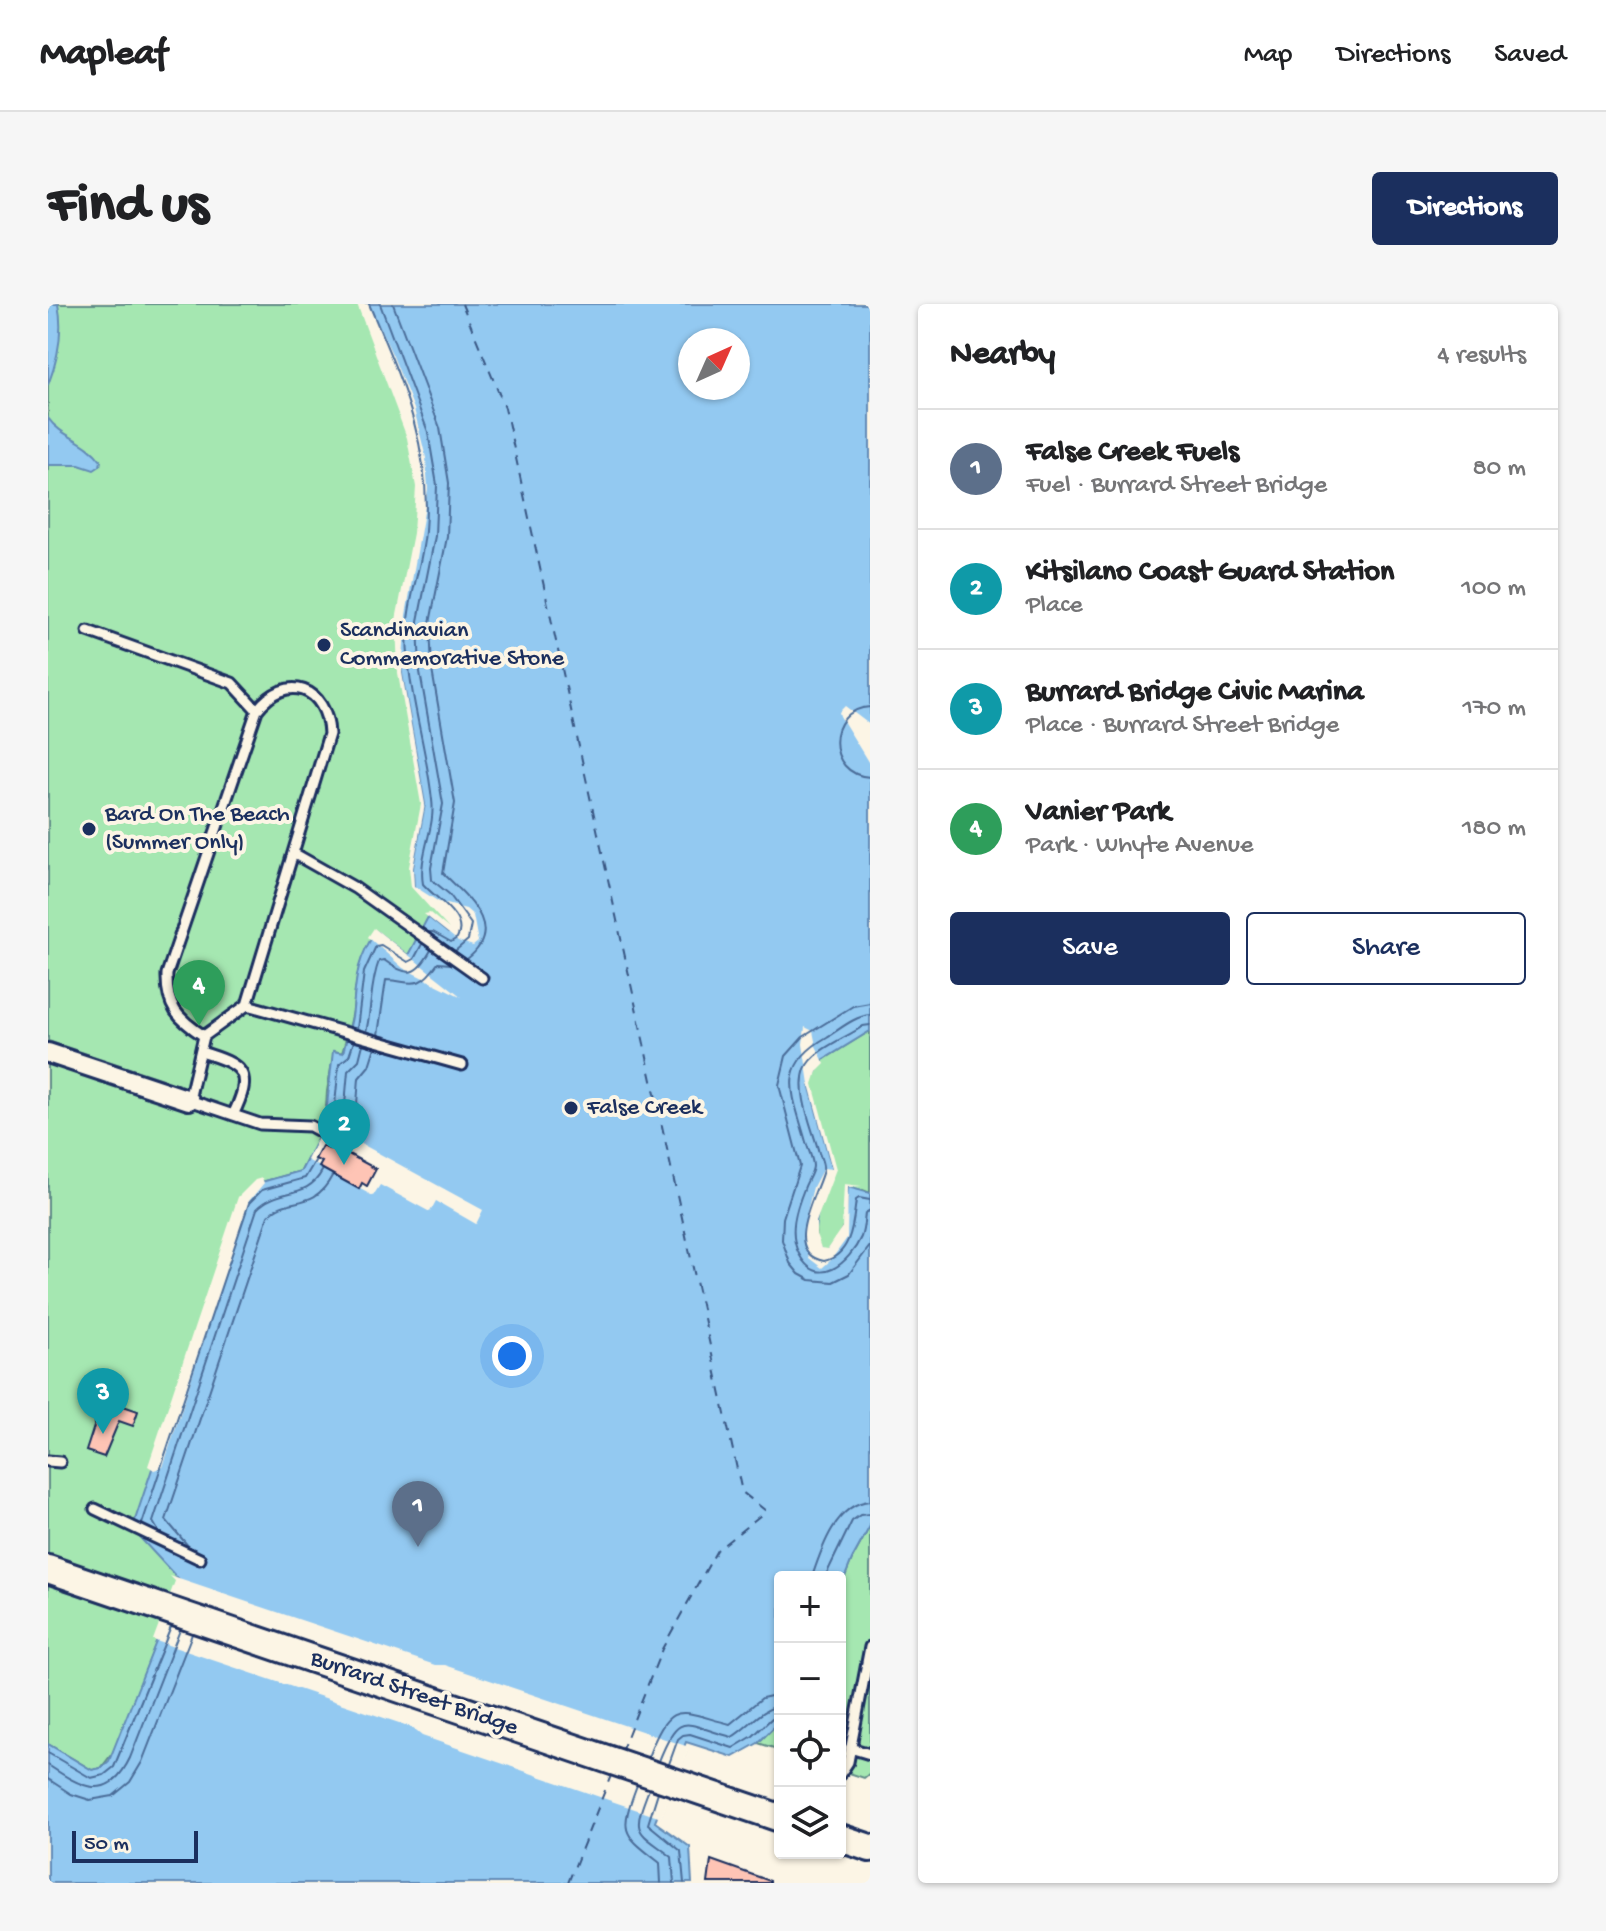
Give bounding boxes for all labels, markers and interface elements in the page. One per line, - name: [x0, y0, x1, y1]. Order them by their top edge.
- text: Mapleaf: [40, 33, 167, 77]
- text: Map: [1244, 39, 1292, 72]
- text: Directions: [1336, 39, 1450, 72]
- text: Saved: [1494, 39, 1566, 72]
- button: Directions: [1372, 172, 1558, 245]
- text: Find us: [48, 175, 208, 241]
- north arrow: [678, 328, 750, 400]
- text: Nearby: [950, 336, 1055, 376]
- text: 4 results: [1437, 341, 1526, 372]
- text: False Creek Fuels: [1026, 436, 1239, 471]
- text: 1: [971, 454, 981, 485]
- text: 80 m: [1472, 454, 1526, 485]
- text: Fuel · Burrard Street Bridge: [1026, 471, 1327, 502]
- text: Kitsilano Coast Guard Station: [1026, 556, 1394, 591]
- text: 2: [970, 574, 982, 605]
- text: 100 m: [1461, 574, 1526, 605]
- text: Place: [1026, 591, 1083, 622]
- place label: Scandinavian Commemorative Stone: [340, 617, 565, 674]
- marker: Scandinavian Commemorative Stone: [315, 636, 333, 654]
- text: Burrard Bridge Civic Marina: [1026, 676, 1364, 711]
- text: 3: [969, 694, 983, 725]
- text: 170 m: [1463, 694, 1526, 725]
- text: Place · Burrard Street Bridge: [1026, 711, 1339, 742]
- text: Vanier Park: [1026, 796, 1171, 831]
- place label: Bard On The Beach (Summer Only): [104, 801, 290, 858]
- text: 4: [970, 814, 982, 845]
- text: 180 m: [1462, 814, 1526, 845]
- marker: Bard On The Beach (Summer Only): [80, 820, 98, 838]
- text: Park · Whyte Avenue: [1026, 831, 1253, 862]
- button: Save: [950, 912, 1230, 985]
- button: Share: [1246, 912, 1526, 985]
- pin: 4: [173, 960, 225, 1026]
- place label: False Creek: [586, 1094, 704, 1123]
- pin: 2: [318, 1099, 370, 1165]
- marker: False Creek: [562, 1099, 580, 1117]
- your location: [492, 1336, 532, 1376]
- pin: 3: [77, 1368, 129, 1434]
- pin: 1: [392, 1481, 444, 1547]
- map controls: [774, 1571, 846, 1859]
- button: +: [774, 1571, 846, 1643]
- button: −: [774, 1643, 846, 1715]
- street label: Burrard Street Bridge: [305, 1645, 522, 1743]
- button: locate: [774, 1715, 846, 1787]
- button: layers: [774, 1787, 846, 1859]
- scale bar: [72, 1827, 198, 1863]
- text: 50 m: [84, 1832, 129, 1858]

